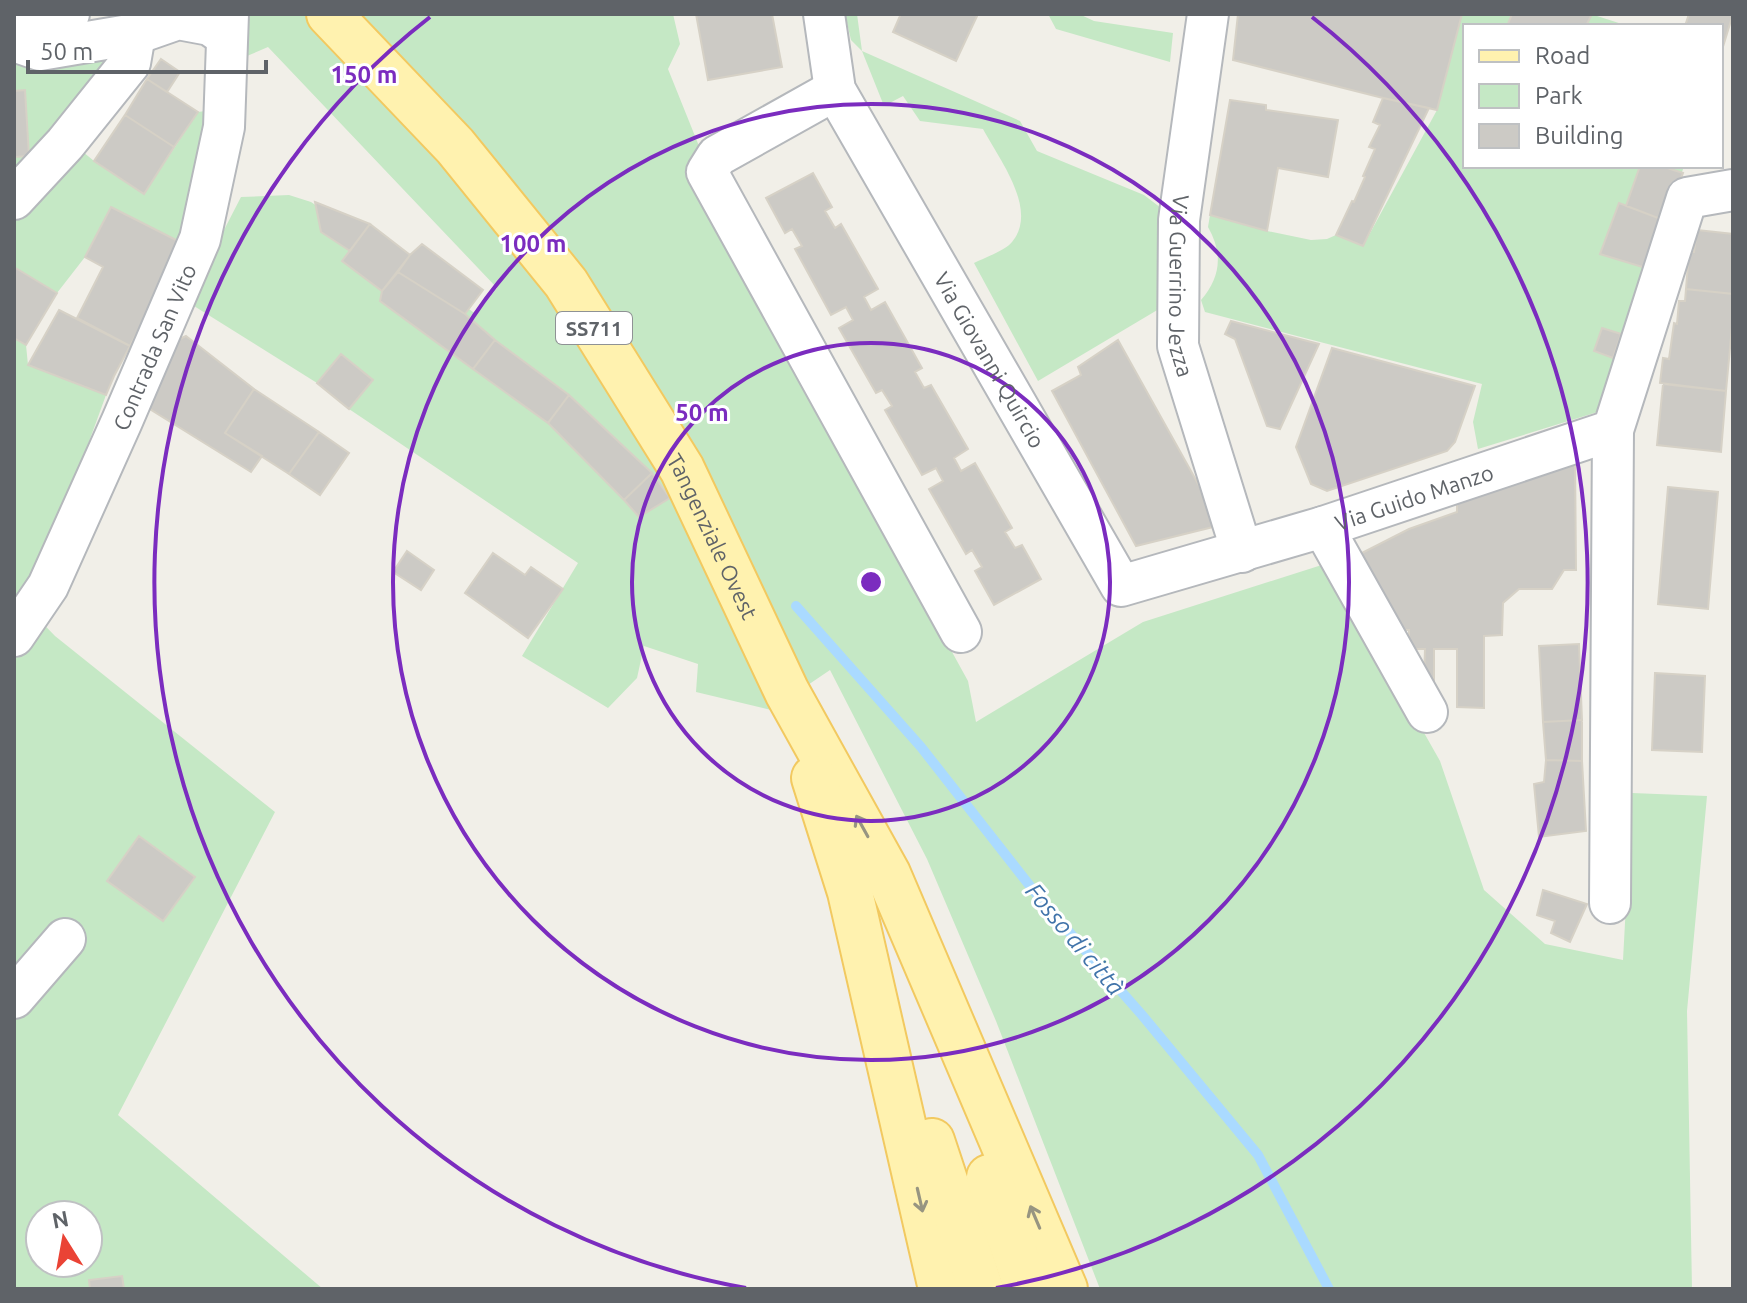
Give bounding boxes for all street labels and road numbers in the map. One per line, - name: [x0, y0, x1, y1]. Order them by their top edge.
- street label: Via Guerrino Jezza: [1166, 193, 1199, 380]
- street label: Contrada San Vito: [107, 260, 200, 434]
- street label: Via Giovanni Quircio: [930, 267, 1051, 452]
- road number: SS711: [556, 312, 632, 344]
- street label: Tangenziale Ovest: [663, 449, 763, 623]
- street label: Via Guido Manzo: [1331, 459, 1496, 535]

